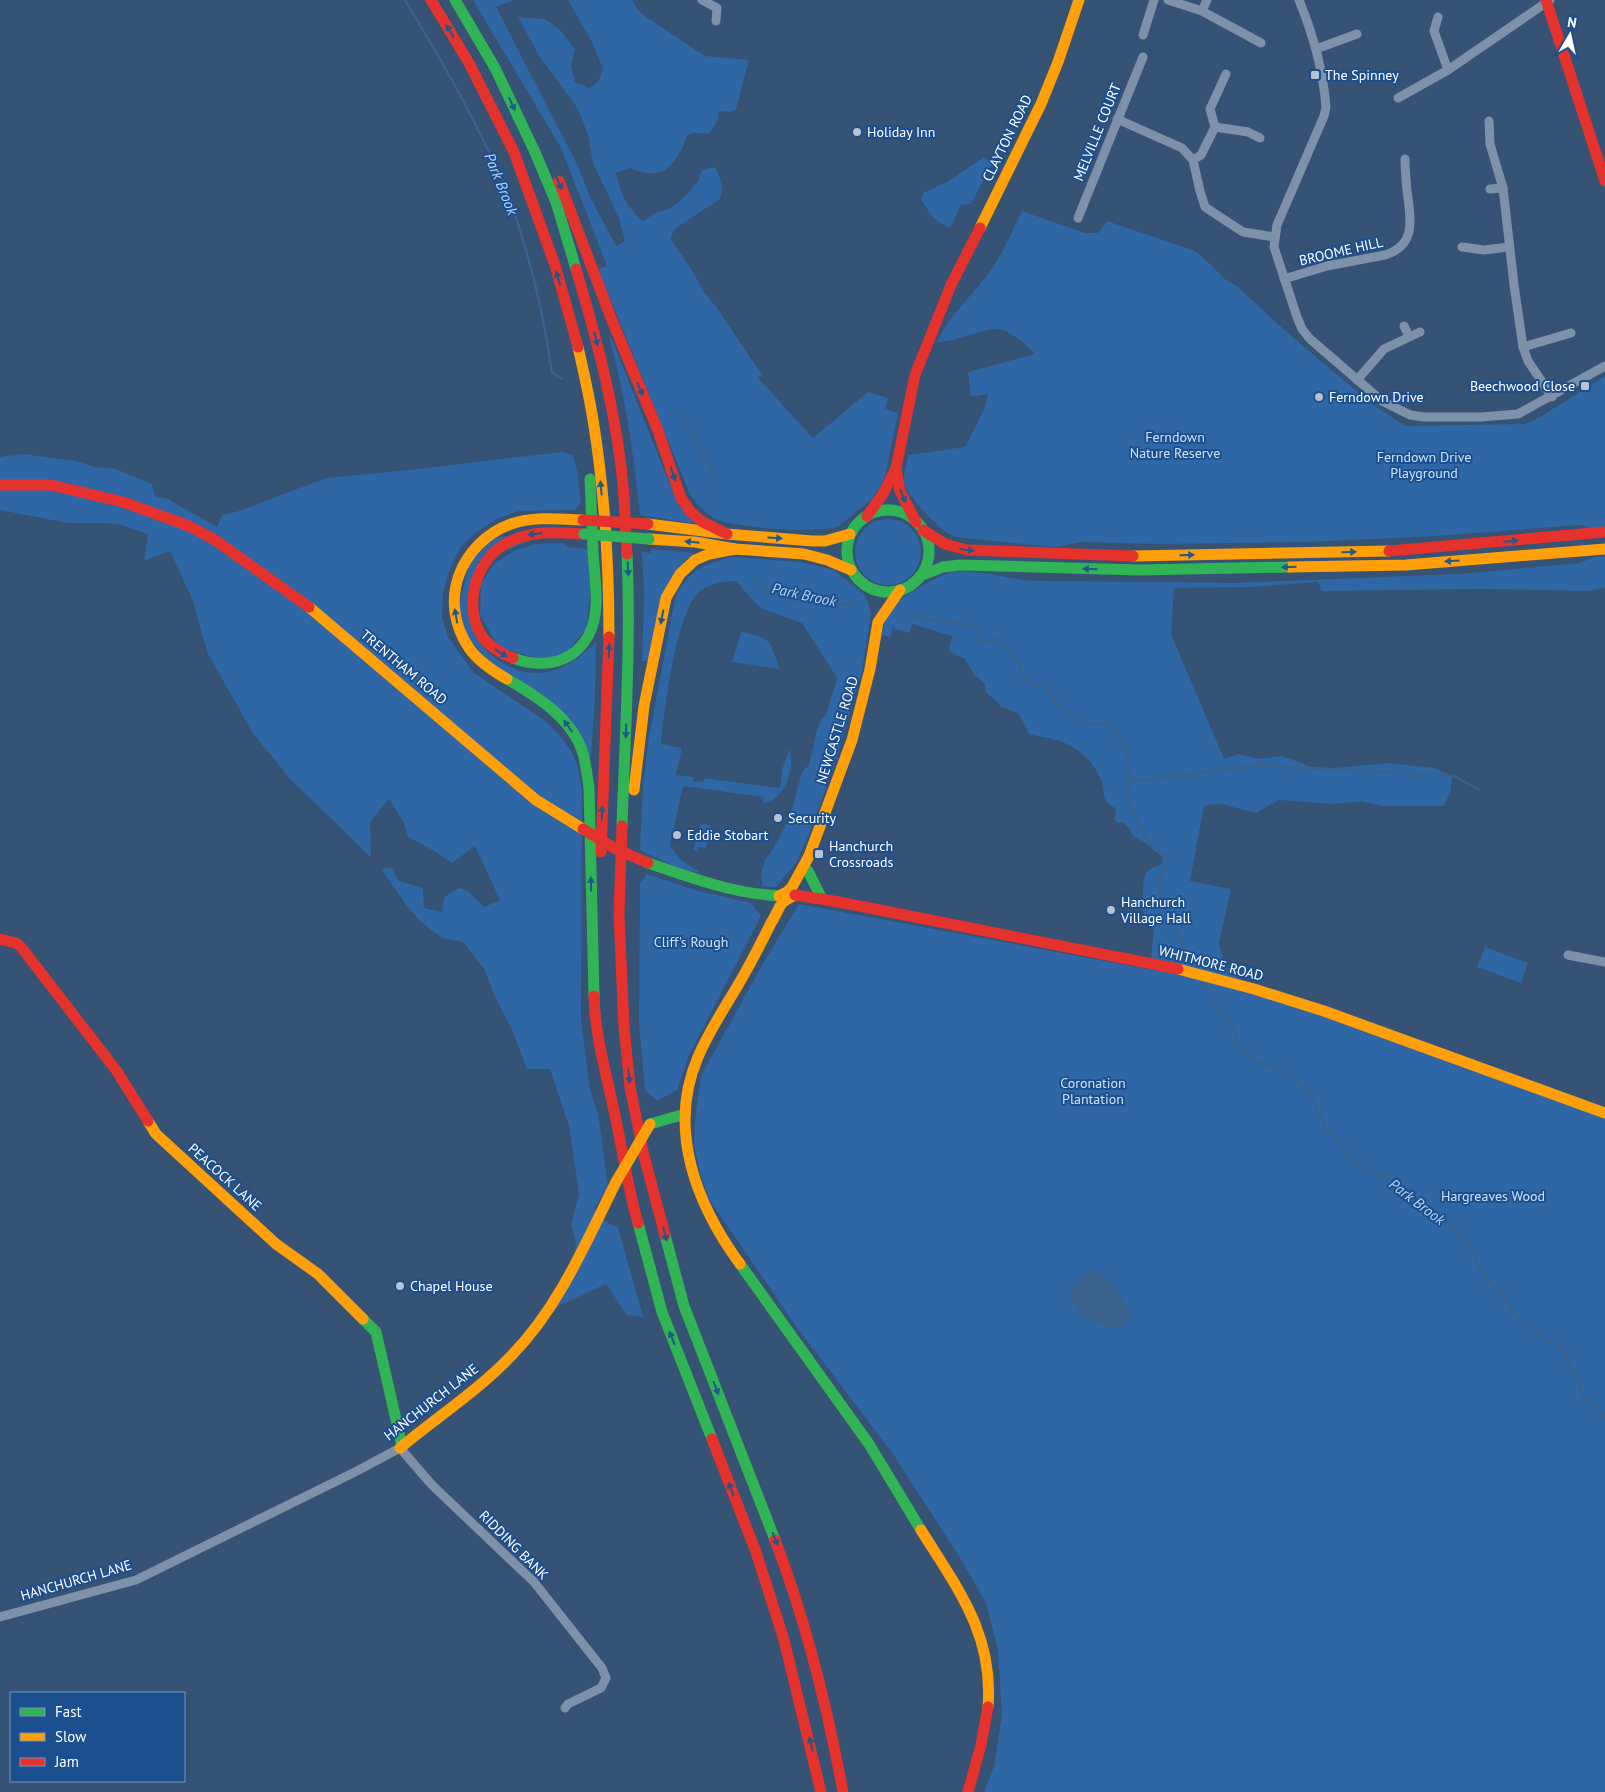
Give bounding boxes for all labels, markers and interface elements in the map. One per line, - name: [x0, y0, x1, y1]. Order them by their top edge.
- north arrow: [1545, 10, 1595, 60]
- text: N: [1566, 13, 1578, 32]
- one-way arrow: [445, 25, 454, 38]
- place label: The Spinney: [1325, 66, 1399, 84]
- marker: The Spinney: [1309, 69, 1321, 81]
- street label: MELVILLE COURT: [1069, 80, 1125, 183]
- street label: CLAYTON ROAD: [978, 92, 1036, 184]
- one-way arrow: [509, 97, 517, 111]
- place label: Holiday Inn: [867, 123, 935, 141]
- marker: Holiday Inn: [851, 126, 863, 138]
- water label: Park Brook: [480, 150, 523, 219]
- one-way arrow: [556, 176, 564, 190]
- street label: BROOME HILL: [1297, 233, 1385, 269]
- one-way arrow: [554, 271, 562, 286]
- one-way arrow: [592, 331, 600, 346]
- place label: Beechwood Close: [1470, 377, 1575, 395]
- marker: Beechwood Close: [1579, 380, 1591, 392]
- one-way arrow: [637, 382, 645, 396]
- place label: Ferndown Drive: [1329, 388, 1424, 406]
- marker: Ferndown Drive: [1313, 391, 1325, 403]
- park label: Ferndown Nature Reserve: [1130, 428, 1220, 462]
- park label: Ferndown Drive Playground: [1377, 448, 1471, 482]
- one-way arrow: [669, 467, 677, 482]
- one-way arrow: [597, 480, 605, 496]
- one-way arrow: [899, 489, 907, 504]
- one-way arrow: [527, 530, 543, 538]
- one-way arrow: [768, 534, 784, 542]
- one-way arrow: [1503, 537, 1519, 545]
- one-way arrow: [684, 538, 700, 546]
- one-way arrow: [959, 546, 975, 554]
- one-way arrow: [1341, 547, 1357, 555]
- one-way arrow: [1179, 551, 1195, 559]
- one-way arrow: [1443, 558, 1459, 566]
- one-way arrow: [624, 561, 632, 577]
- one-way arrow: [1281, 564, 1297, 572]
- one-way arrow: [1082, 565, 1098, 573]
- water label: Park Brook: [770, 578, 839, 611]
- one-way arrow: [452, 607, 460, 623]
- one-way arrow: [658, 609, 666, 625]
- street label: TRENTHAM ROAD: [357, 626, 451, 708]
- one-way arrow: [605, 642, 613, 658]
- one-way arrow: [494, 648, 507, 657]
- street label: NEWCASTLE ROAD: [812, 674, 862, 786]
- one-way arrow: [563, 720, 573, 733]
- one-way arrow: [622, 723, 630, 739]
- one-way arrow: [599, 805, 607, 821]
- place label: Security: [788, 809, 837, 827]
- marker: Security: [772, 812, 784, 824]
- place label: Eddie Stobart: [687, 826, 768, 844]
- marker: Eddie Stobart: [671, 829, 683, 841]
- place label: Hanchurch Crossroads: [829, 837, 894, 871]
- marker: Hanchurch Crossroads: [813, 848, 825, 860]
- one-way arrow: [587, 876, 595, 892]
- place label: Hanchurch Village Hall: [1120, 893, 1191, 927]
- marker: Hanchurch Village Hall: [1105, 904, 1117, 916]
- park label: Cliff's Rough: [654, 933, 728, 951]
- street label: WHITMORE ROAD: [1157, 941, 1265, 985]
- one-way arrow: [625, 1068, 633, 1084]
- park label: Coronation Plantation: [1060, 1074, 1126, 1108]
- street label: PEACOCK LANE: [185, 1139, 265, 1215]
- water label: Park Brook: [1385, 1174, 1450, 1230]
- park label: Hargreaves Wood: [1441, 1187, 1545, 1205]
- one-way arrow: [661, 1227, 669, 1242]
- place label: Chapel House: [410, 1277, 493, 1295]
- marker: Chapel House: [394, 1280, 406, 1292]
- one-way arrow: [668, 1330, 676, 1345]
- street label: HANCHURCH LANE: [380, 1360, 482, 1444]
- one-way arrow: [712, 1381, 720, 1395]
- one-way arrow: [727, 1482, 735, 1496]
- street label: RIDDING BANK: [476, 1507, 553, 1584]
- one-way arrow: [772, 1532, 779, 1547]
- street label: HANCHURCH LANE: [18, 1556, 134, 1604]
- legend: [10, 1692, 185, 1782]
- text: Fast: [55, 1702, 82, 1721]
- text: Slow: [55, 1727, 86, 1746]
- one-way arrow: [806, 1737, 814, 1752]
- text: Jam: [54, 1752, 79, 1771]

